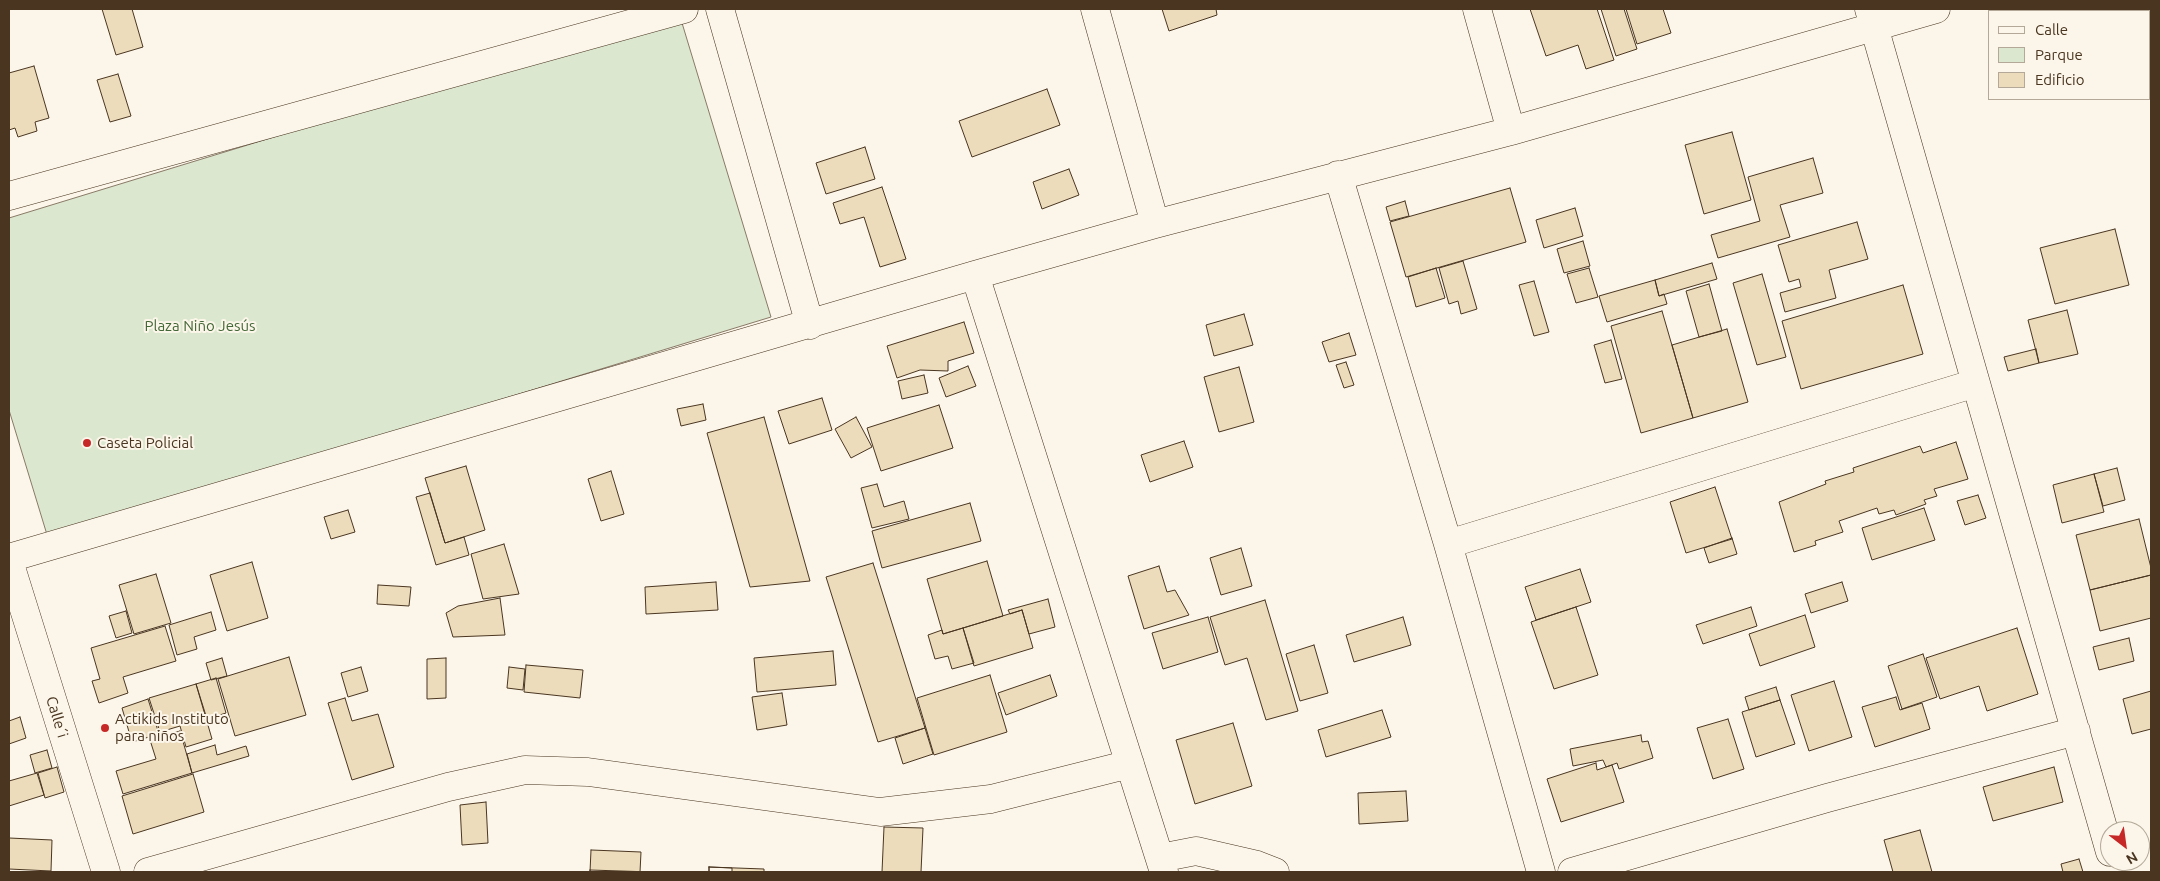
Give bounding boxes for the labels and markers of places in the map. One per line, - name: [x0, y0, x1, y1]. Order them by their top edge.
- place label: Caseta Policial: [97, 434, 193, 452]
- marker: Caseta Policial: [81, 437, 93, 449]
- place label: Actikids Instituto para niños: [115, 710, 229, 745]
- marker: Actikids Instituto para niños: [99, 722, 111, 734]

